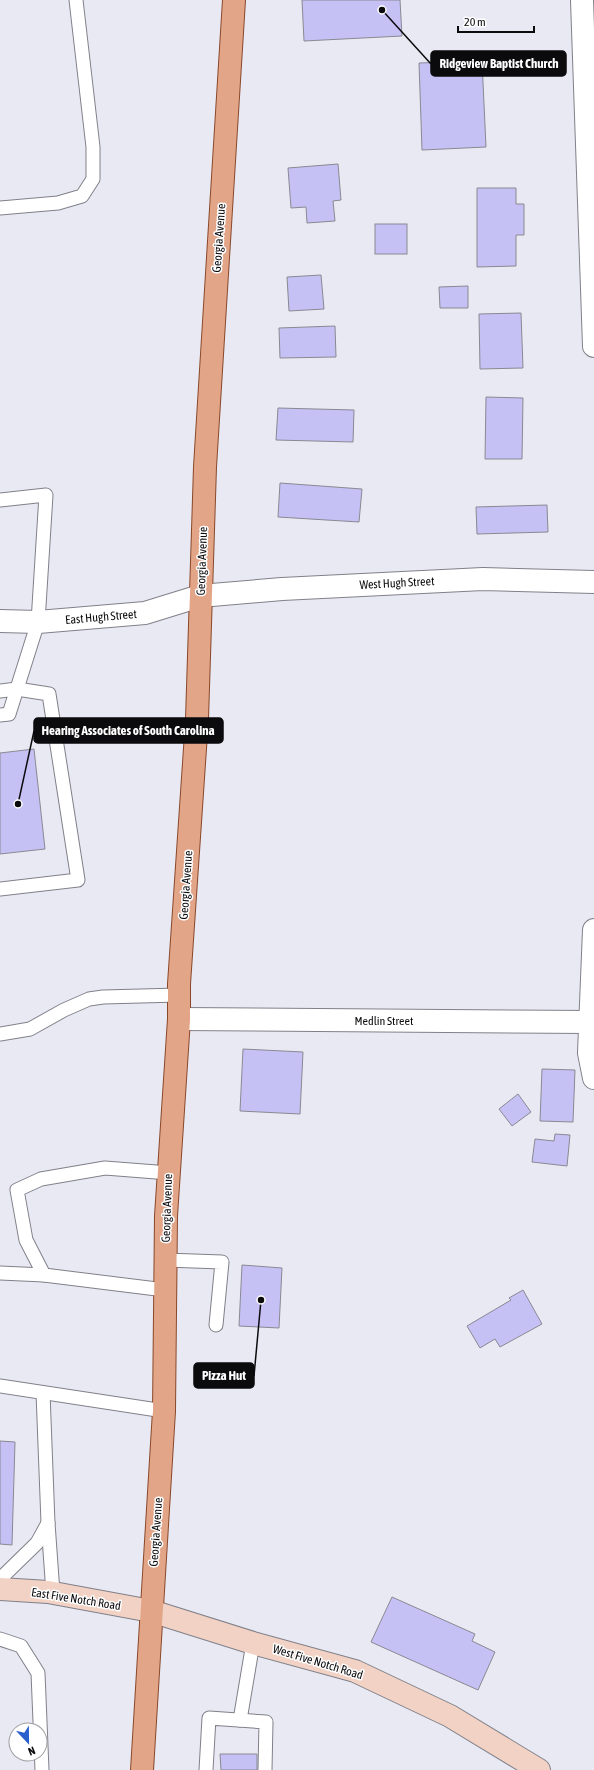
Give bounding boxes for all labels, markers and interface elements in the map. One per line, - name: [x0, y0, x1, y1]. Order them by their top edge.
- scale bar: [458, 8, 534, 34]
- text: 20 m: [464, 15, 486, 29]
- callout: Ridgeview Baptist Church: [431, 51, 566, 76]
- text: Ridgeview Baptist Church: [439, 56, 559, 71]
- street label: Georgia Avenue: [210, 203, 228, 273]
- street label: Georgia Avenue: [194, 526, 210, 596]
- street label: West Hugh Street: [359, 574, 435, 592]
- street label: East Hugh Street: [65, 607, 138, 627]
- callout: Hearing Associates of South Carolina: [34, 718, 223, 743]
- text: Hearing Associates of South Carolina: [41, 723, 215, 738]
- street label: Georgia Avenue: [177, 850, 195, 920]
- street label: Medlin Street: [355, 1014, 414, 1028]
- street label: Georgia Avenue: [159, 1173, 175, 1243]
- callout: Pizza Hut: [194, 1363, 254, 1388]
- text: Pizza Hut: [202, 1368, 246, 1383]
- street label: Georgia Avenue: [147, 1497, 165, 1567]
- street label: East Five Notch Road: [30, 1585, 122, 1613]
- street label: West Five Notch Road: [271, 1642, 365, 1682]
- north arrow: [8, 1722, 48, 1762]
- text: N: [26, 1744, 37, 1758]

